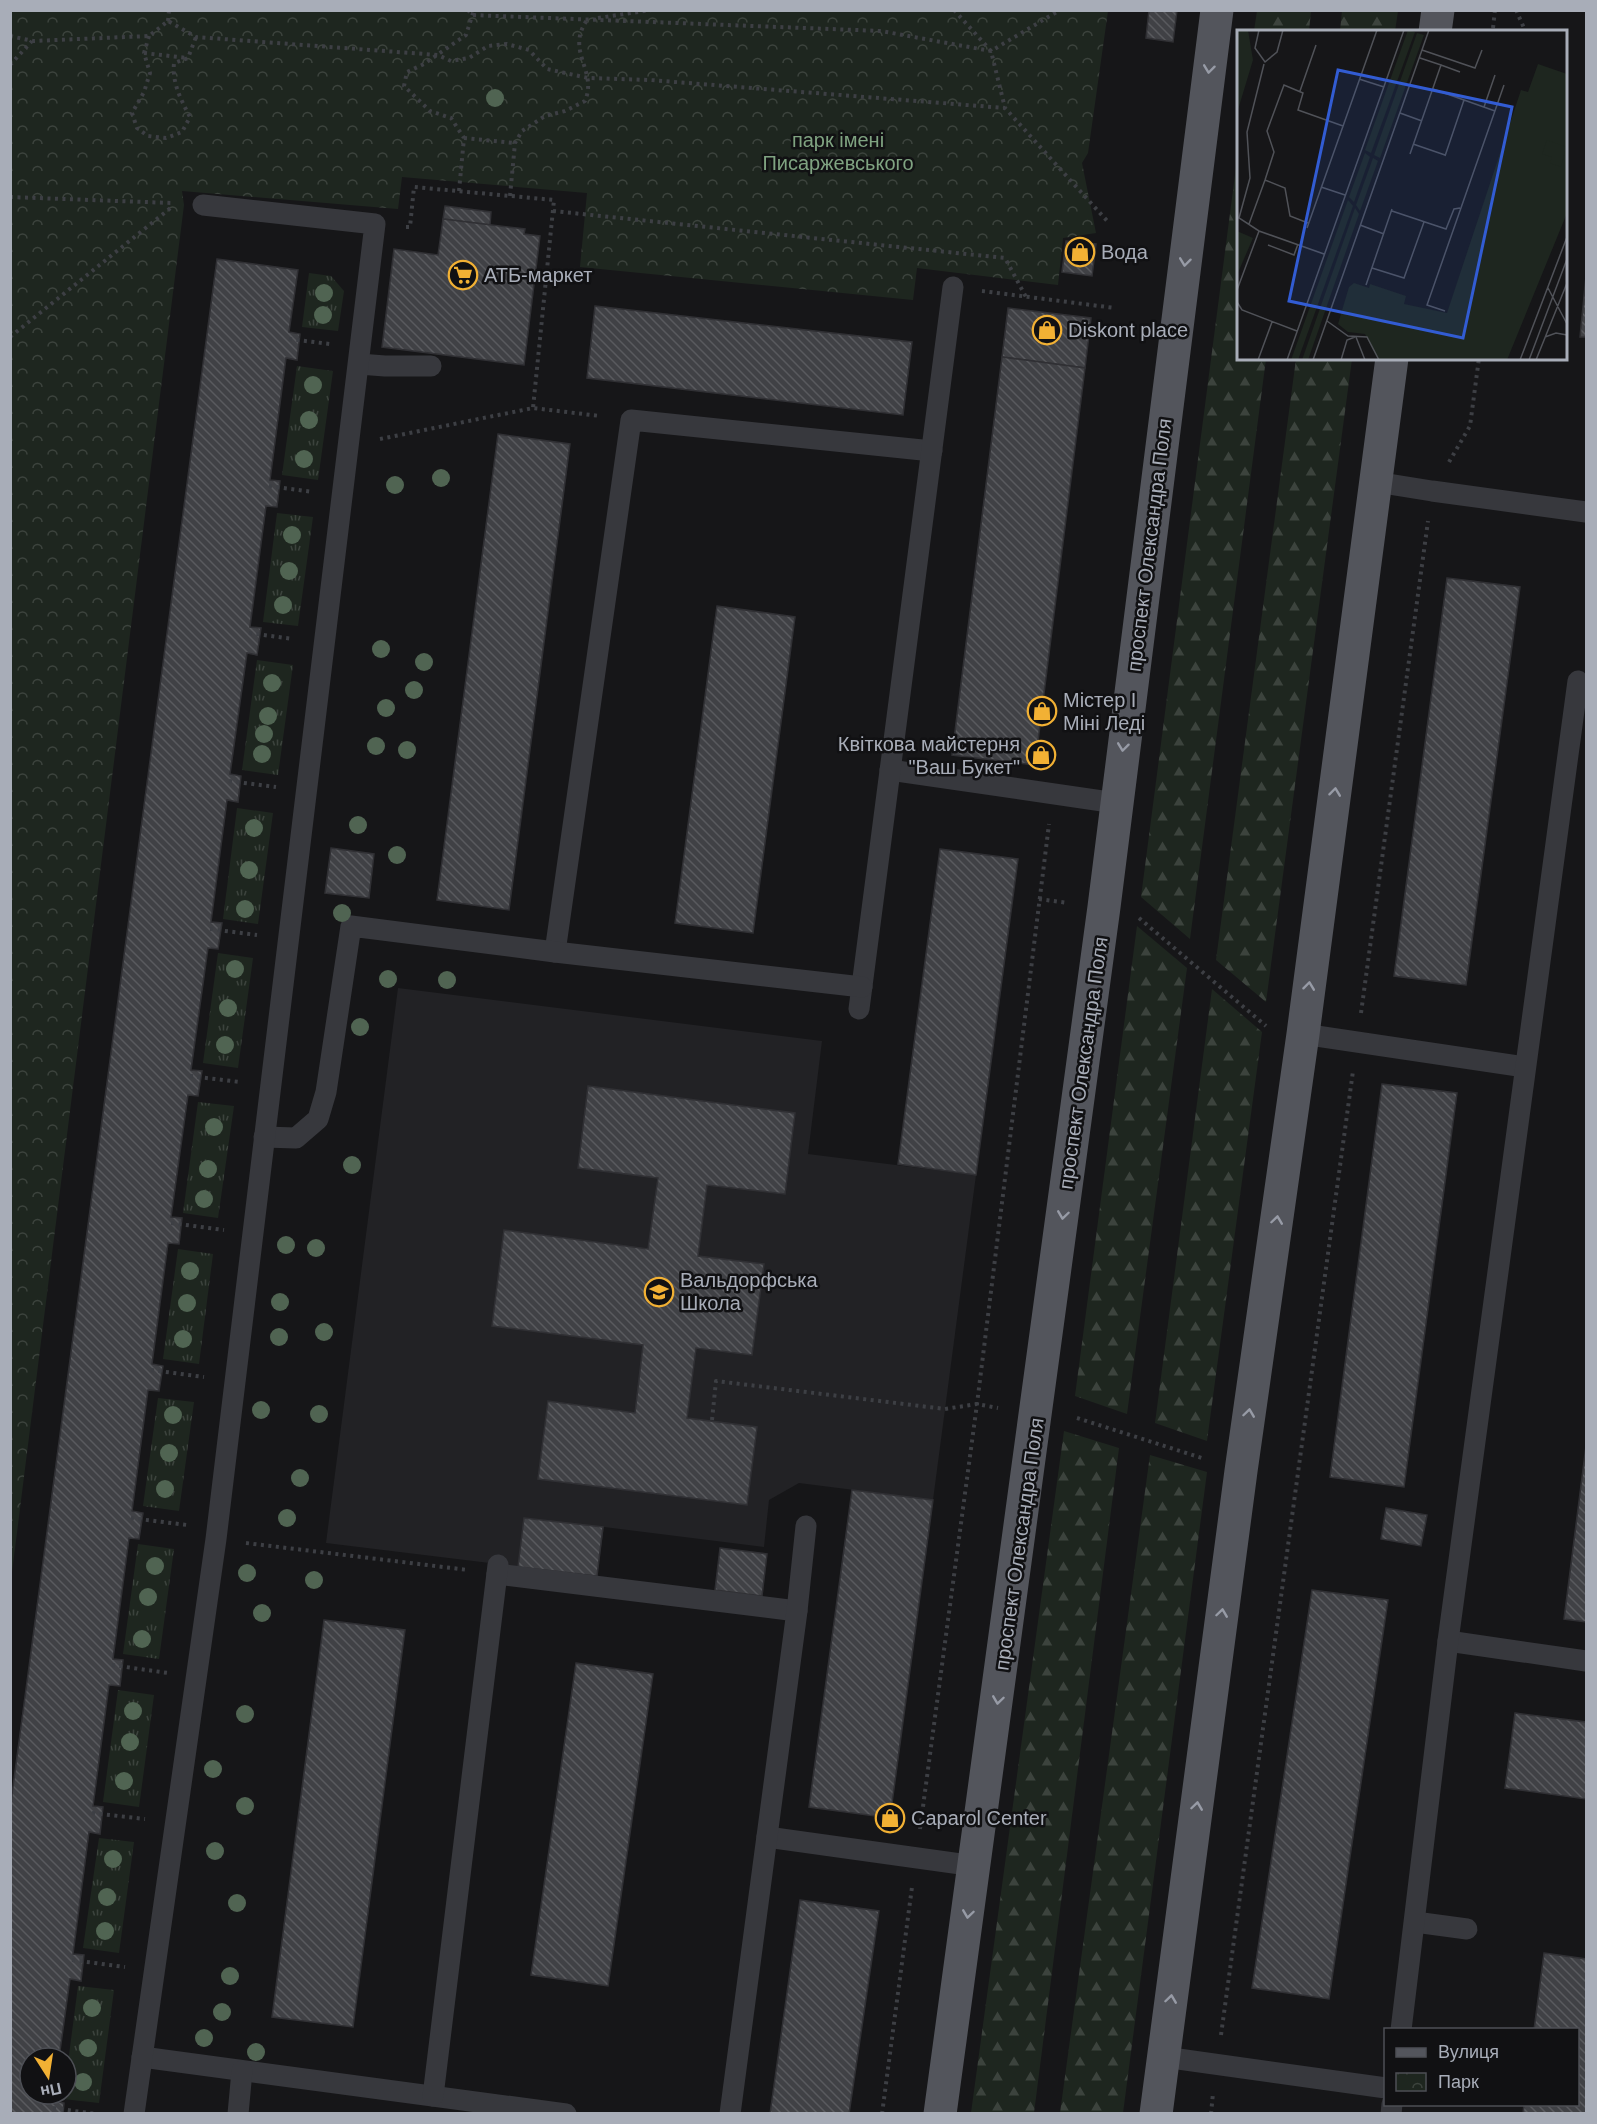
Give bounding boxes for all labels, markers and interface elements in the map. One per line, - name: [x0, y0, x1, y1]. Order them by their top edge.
- inset map: [1237, 30, 1567, 360]
- one-way arrow: [1204, 64, 1216, 73]
- park label: парк імені Писаржевського: [762, 129, 914, 174]
- shop icon: Вода: [1064, 236, 1096, 268]
- place label: Вода: [1101, 241, 1149, 263]
- one-way arrow: [1179, 257, 1191, 267]
- supermarket icon: АТБ-маркет: [447, 259, 479, 291]
- place label: АТБ-маркет: [484, 264, 592, 286]
- shop icon: Diskont place: [1031, 314, 1063, 346]
- place label: Diskont place: [1068, 319, 1188, 341]
- street label: проспект Олександра Поля: [1123, 417, 1175, 673]
- place label: Містер І Міні Леді: [1063, 689, 1145, 734]
- shop icon: Містер І Міні Леді: [1026, 695, 1058, 727]
- place label: Квіткова майстерня "Ваш Букет": [838, 733, 1020, 778]
- shop icon: Квіткова майстерня "Ваш Букет": [1025, 739, 1057, 771]
- one-way arrow: [1117, 742, 1130, 752]
- one-way arrow: [1328, 788, 1340, 797]
- street label: проспект Олександра Поля: [1054, 935, 1112, 1191]
- one-way arrow: [1303, 981, 1315, 990]
- one-way arrow: [1057, 1210, 1069, 1220]
- one-way arrow: [1270, 1216, 1282, 1225]
- place label: Вальдорфська Школа: [680, 1269, 819, 1314]
- school or university icon: Вальдорфська Школа: [643, 1276, 675, 1308]
- one-way arrow: [1243, 1409, 1255, 1418]
- street label: проспект Олександра Поля: [990, 1416, 1048, 1672]
- one-way arrow: [1216, 1608, 1228, 1617]
- one-way arrow: [992, 1695, 1004, 1704]
- one-way arrow: [1190, 1801, 1202, 1810]
- shop icon: Caparol Center: [874, 1802, 906, 1834]
- place label: Caparol Center: [911, 1807, 1047, 1829]
- one-way arrow: [963, 1909, 975, 1918]
- one-way arrow: [1165, 1995, 1177, 2004]
- legend: [1384, 2028, 1579, 2106]
- text: Вулиця: [1438, 2042, 1499, 2062]
- north arrow: [18, 2046, 78, 2106]
- text: Парк: [1438, 2072, 1479, 2092]
- text: Пн: [39, 2080, 63, 2101]

